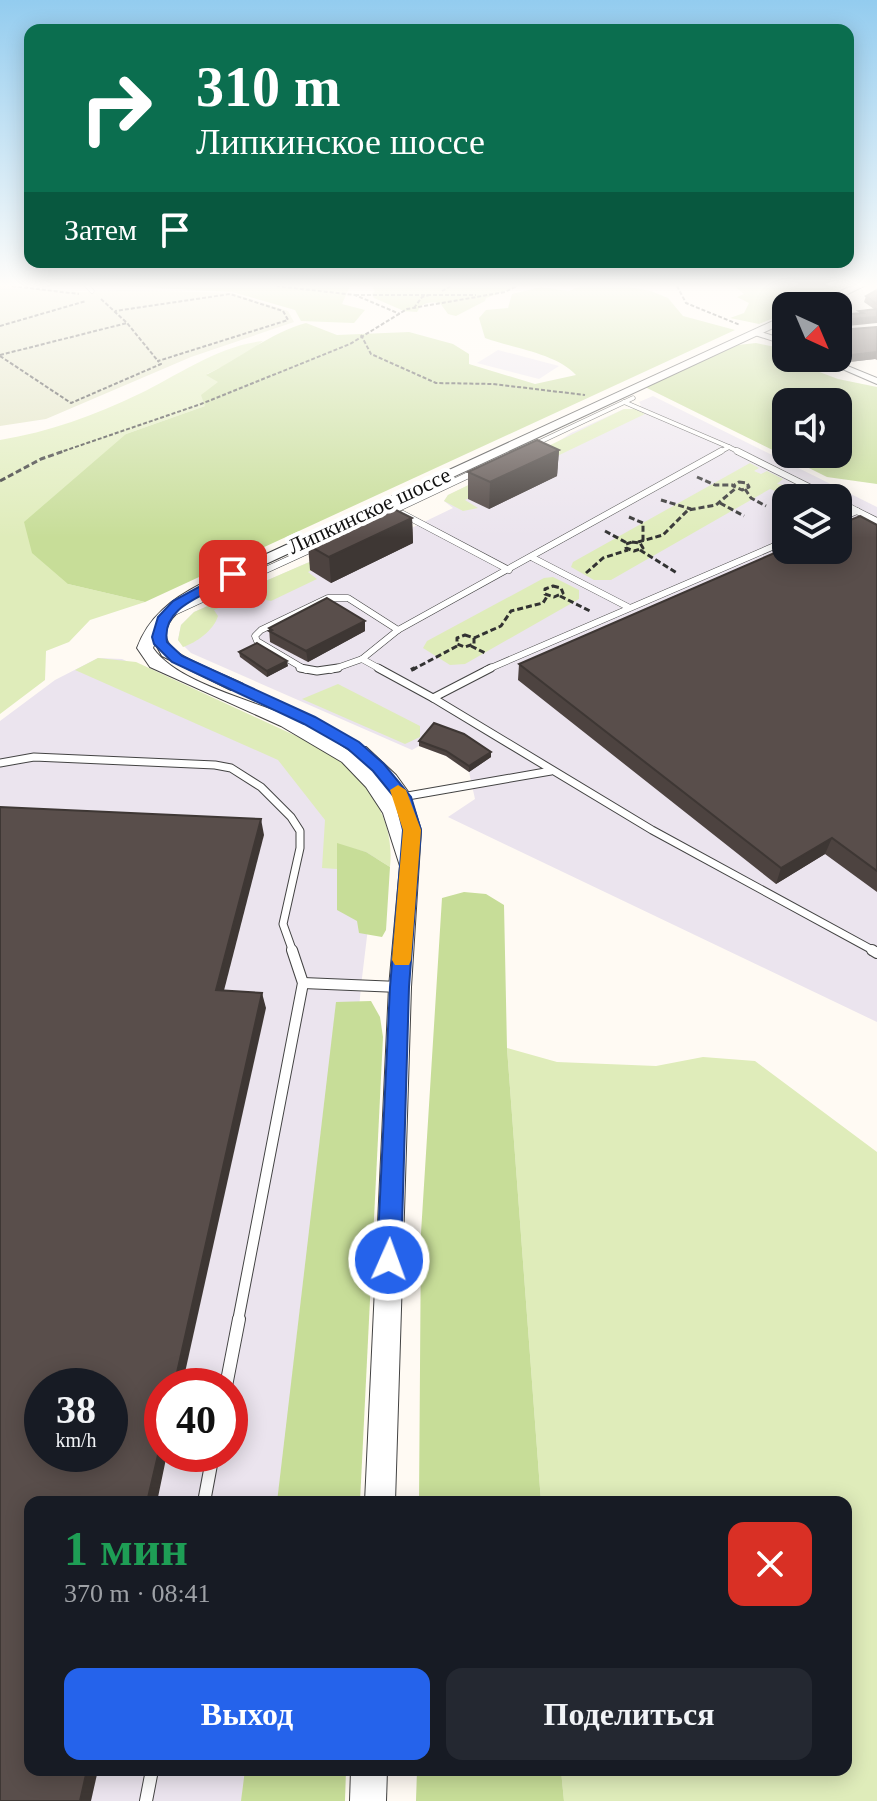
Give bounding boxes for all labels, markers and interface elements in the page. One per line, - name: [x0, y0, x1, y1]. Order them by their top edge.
- icon: right: [64, 56, 168, 160]
- text: 310 m: [196, 56, 341, 118]
- text: Липкинское шоссе: [196, 122, 485, 162]
- icon: arrive: [153, 208, 197, 252]
- text: Затем: [64, 213, 137, 246]
- north arrow: [772, 292, 852, 372]
- map controls: [772, 292, 852, 564]
- button: sound: [772, 388, 852, 468]
- street label: Липкинское шоссе: [284, 462, 455, 559]
- button: layers: [772, 484, 852, 564]
- pin: [199, 540, 267, 608]
- icon: arrive: [211, 552, 255, 596]
- position arrow: [347, 1218, 431, 1302]
- speed limit sign: 40: [144, 1368, 248, 1472]
- text: 38: [56, 1387, 96, 1432]
- text: km/h: [55, 1429, 97, 1451]
- text: 1 мин: [64, 1522, 188, 1575]
- button: close: [728, 1522, 812, 1606]
- text: 370 m · 08:41: [64, 1579, 211, 1608]
- button: Выход: [64, 1668, 430, 1760]
- button: Поделиться: [446, 1668, 812, 1760]

